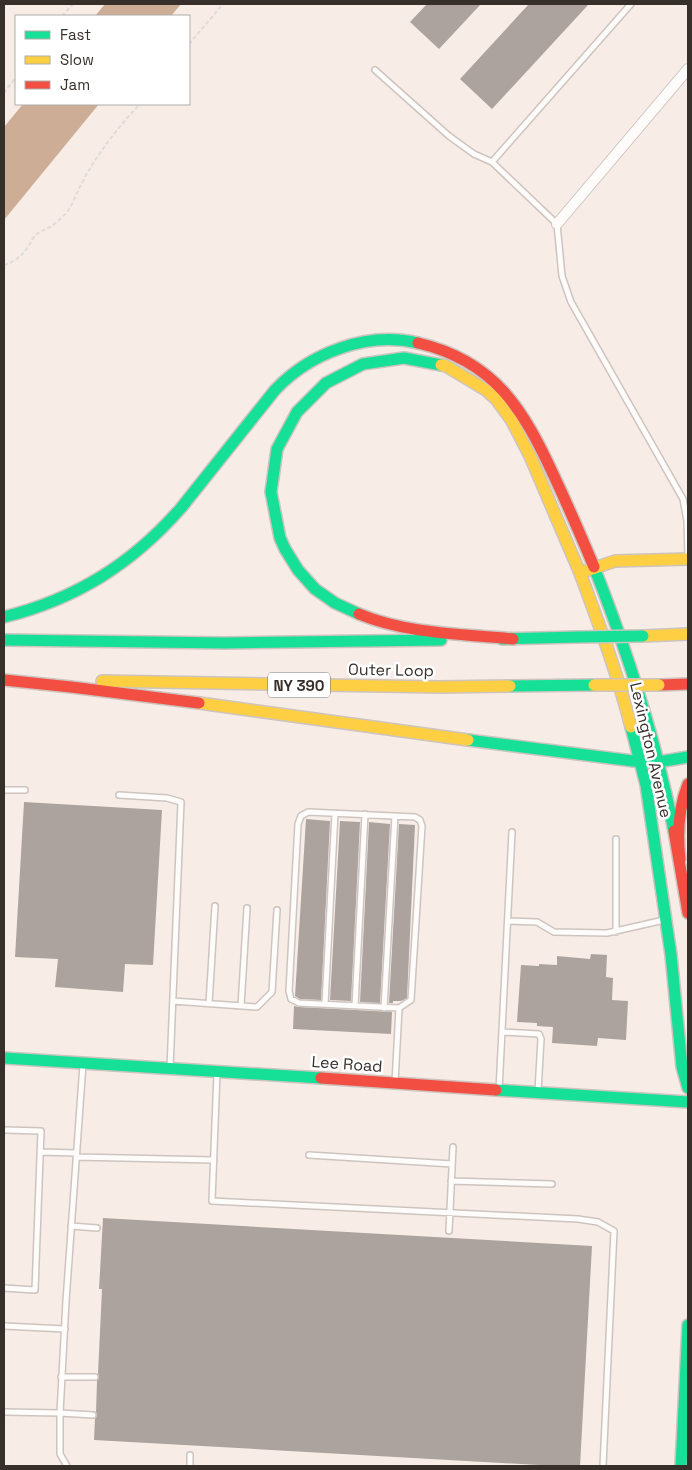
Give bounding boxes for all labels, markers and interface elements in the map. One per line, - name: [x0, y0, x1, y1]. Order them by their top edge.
- legend: [15, 15, 190, 105]
- text: Fast: [60, 25, 91, 44]
- text: Slow: [60, 50, 94, 69]
- text: Jam: [60, 75, 90, 94]
- street label: Outer Loop: [348, 659, 434, 681]
- road number: NY 390: [268, 672, 330, 698]
- street label: Lexington Avenue: [625, 680, 677, 820]
- street label: Lee Road: [311, 1051, 383, 1077]

